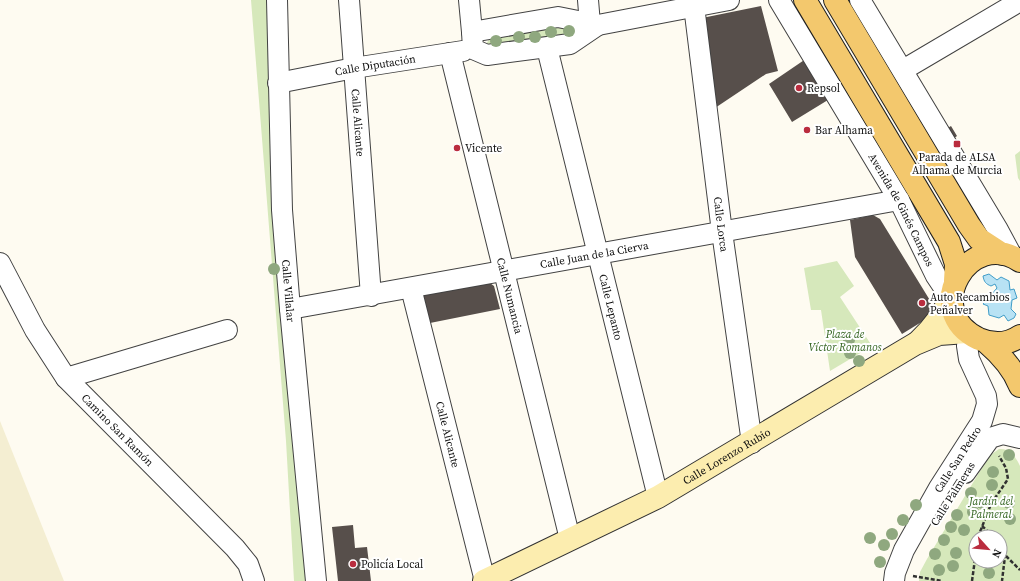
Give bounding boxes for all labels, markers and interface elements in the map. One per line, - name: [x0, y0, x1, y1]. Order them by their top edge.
- street label: Calle Diputación: [334, 51, 417, 79]
- place label: Repsol: [807, 81, 840, 96]
- marker: Repsol: [794, 83, 804, 93]
- street label: Calle Alicante: [348, 88, 368, 157]
- place label: Bar Alhama: [815, 123, 873, 138]
- marker: Bar Alhama: [802, 125, 812, 135]
- marker: Parada de ALSA Alhama de Murcia: [952, 139, 962, 149]
- place label: Vicente: [465, 141, 503, 156]
- marker: Vicente: [452, 143, 462, 153]
- street label: Avenida de Ginés Campos: [865, 150, 938, 269]
- place label: Parada de ALSA Alhama de Murcia: [912, 150, 1002, 178]
- street label: Calle Lorca: [710, 196, 732, 253]
- street label: Calle Juan de la Cierva: [539, 237, 650, 272]
- street label: Calle Numancia: [493, 256, 527, 336]
- street label: Calle Villalar: [279, 259, 299, 323]
- street label: Calle Lepanto: [596, 273, 626, 342]
- place label: Auto Recambios Peñalver: [930, 290, 1010, 318]
- marker: Auto Recambios Peñalver: [917, 298, 927, 308]
- park label: Plaza de Víctor Romanos: [808, 327, 882, 355]
- street label: Camino San Ramón: [78, 390, 157, 470]
- street label: Calle Alicante: [432, 400, 464, 470]
- street label: Calle San Pedro: [930, 423, 984, 495]
- street label: Calle Lorenzo Rubio: [680, 424, 773, 488]
- street label: Calle Palmeras: [927, 459, 979, 529]
- park label: Jardín del Palmeral: [967, 494, 1014, 522]
- north arrow: [968, 529, 1008, 569]
- text: N: [988, 546, 1005, 560]
- place label: Policía Local: [361, 557, 423, 572]
- marker: Policía Local: [348, 559, 358, 569]

